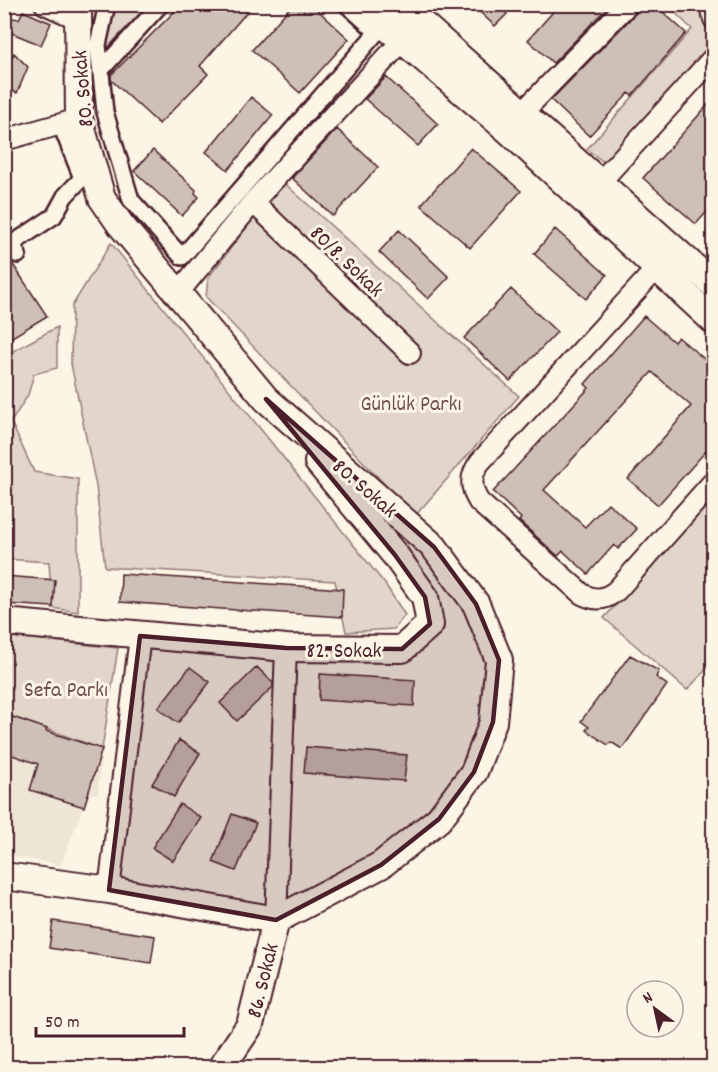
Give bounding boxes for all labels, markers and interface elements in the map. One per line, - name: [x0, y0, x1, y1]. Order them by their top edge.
- street label: 80. Sokak: [66, 49, 103, 129]
- street label: 80/8. Sokak: [302, 219, 390, 306]
- park label: Günlük Parkı: [360, 390, 462, 421]
- street label: 80. Sokak: [324, 453, 403, 527]
- street label: 82. Sokak: [307, 637, 381, 668]
- park label: Sefa Parkı: [24, 676, 108, 707]
- street label: 86. Sokak: [240, 940, 289, 1022]
- north arrow: [625, 979, 685, 1039]
- text: N: [639, 987, 658, 1010]
- scale bar: [36, 1000, 184, 1038]
- text: 50 m: [45, 1011, 80, 1036]

